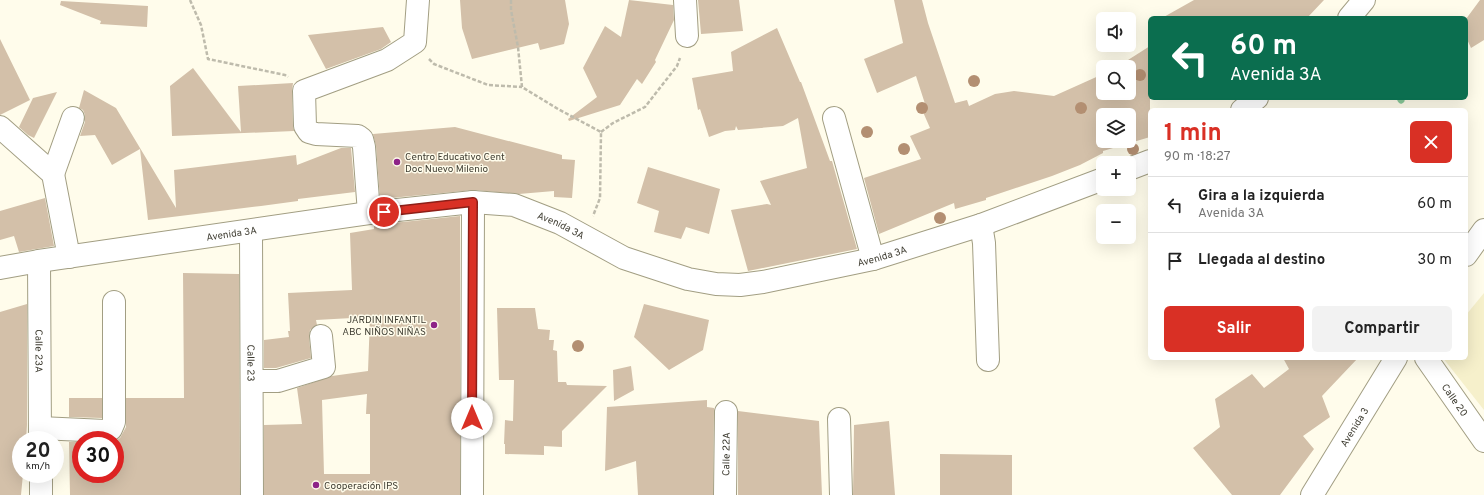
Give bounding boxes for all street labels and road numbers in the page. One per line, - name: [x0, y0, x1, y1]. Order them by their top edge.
- street label: Avenida 3A: [535, 210, 587, 243]
- street label: Avenida 3A: [205, 224, 258, 245]
- street label: Avenida 3A: [856, 244, 909, 270]
- street label: Calle 23A: [31, 329, 45, 373]
- street label: Calle 23: [243, 345, 257, 381]
- street label: Calle 20: [1438, 382, 1470, 420]
- street label: Avenida 3: [1338, 405, 1372, 450]
- street label: Calle 22A: [720, 432, 734, 476]

